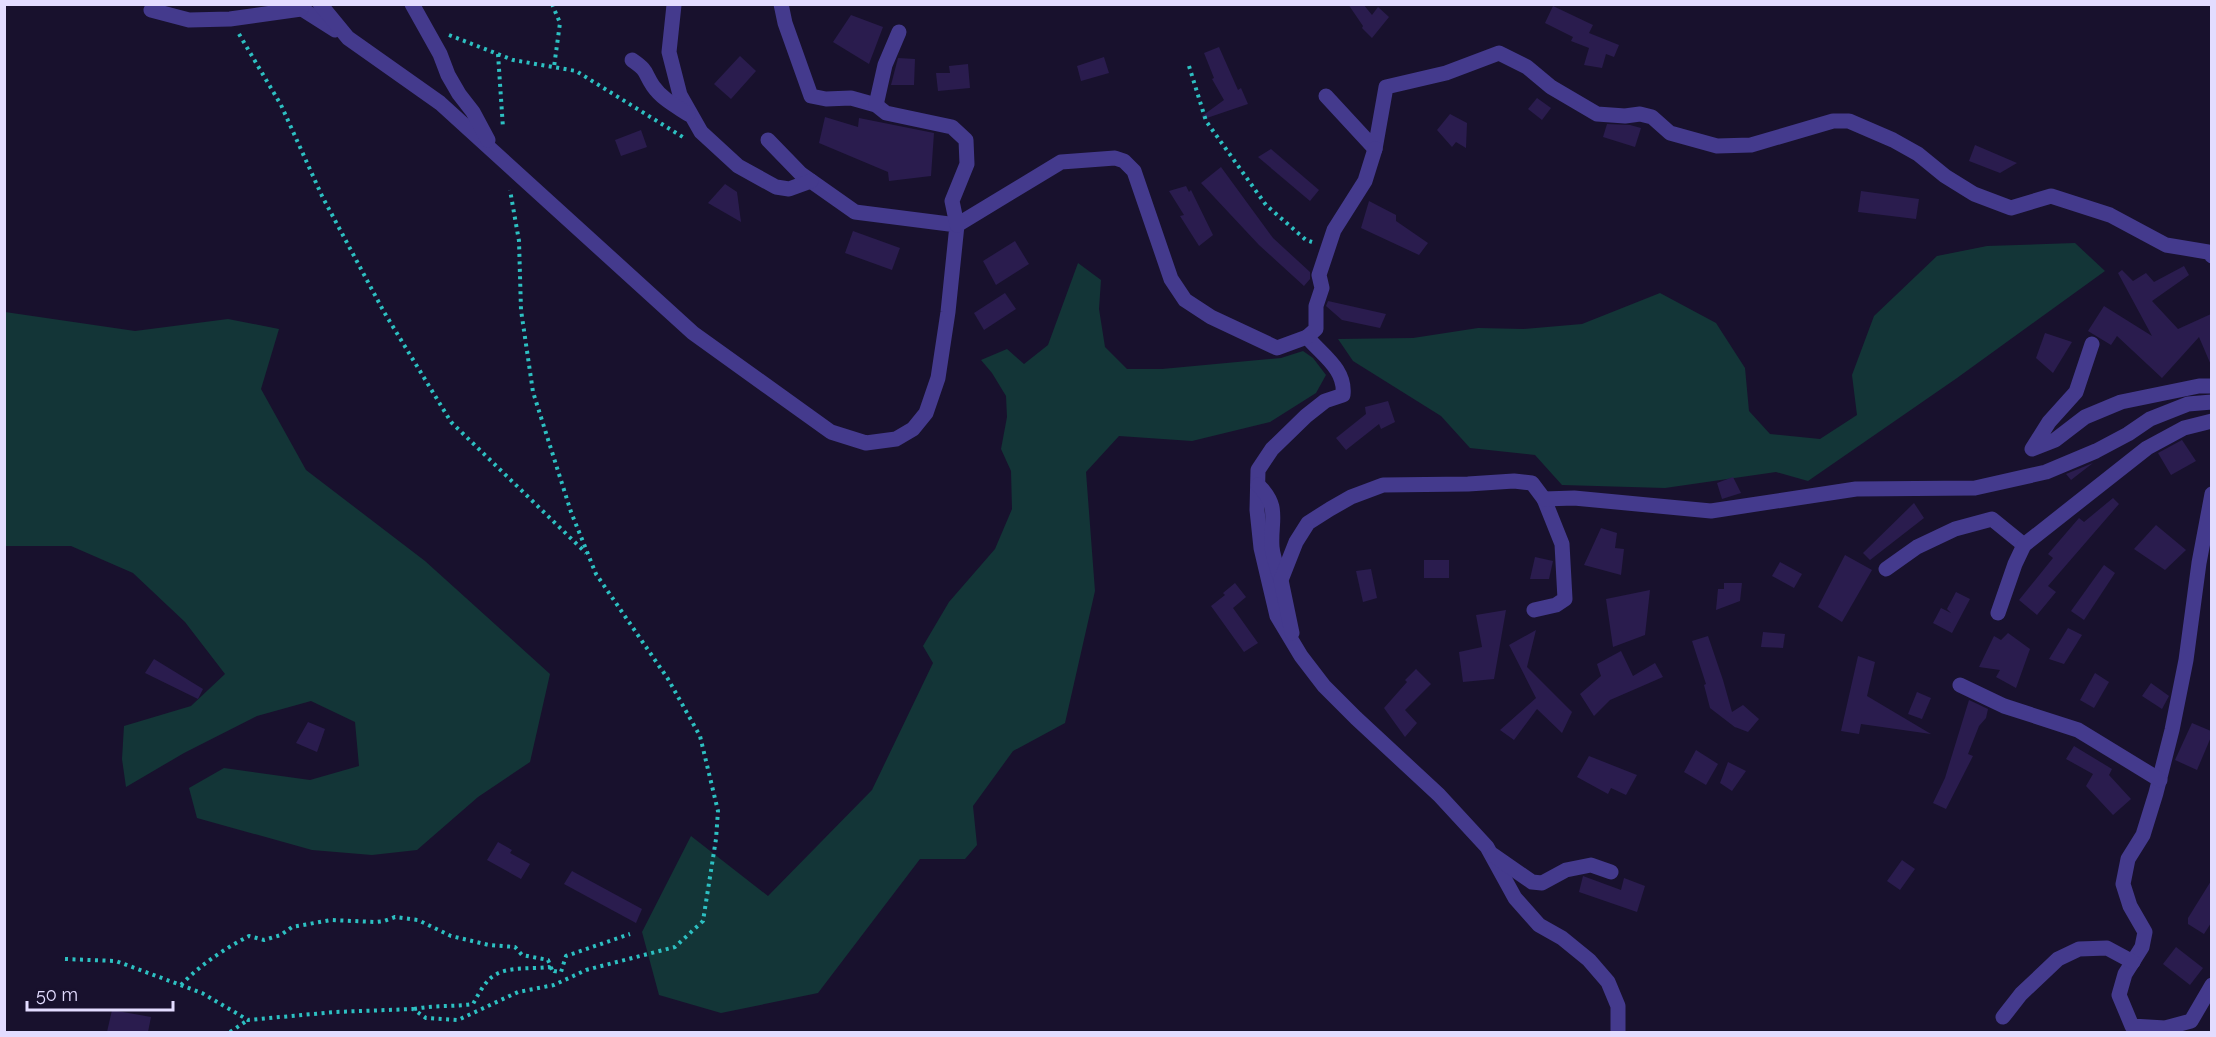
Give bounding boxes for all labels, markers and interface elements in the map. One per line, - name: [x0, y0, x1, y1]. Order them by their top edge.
- scale bar: [27, 974, 172, 1012]
- text: 50 m: [36, 984, 78, 1005]

